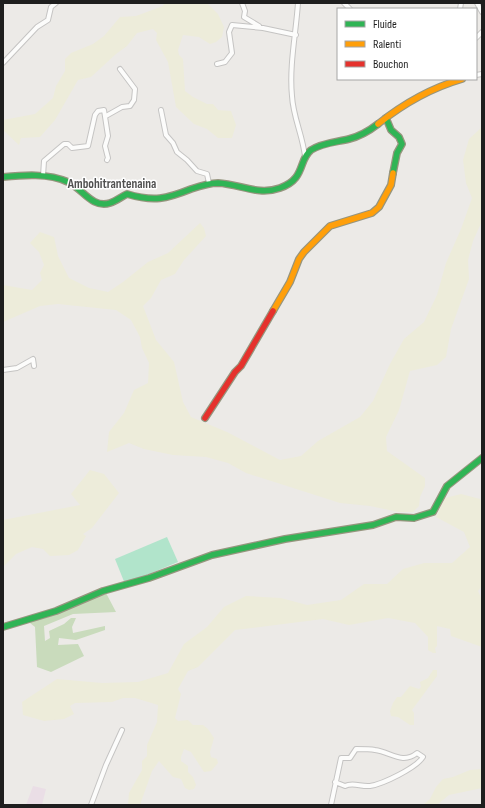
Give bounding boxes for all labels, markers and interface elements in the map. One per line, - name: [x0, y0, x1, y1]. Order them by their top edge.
- legend: [337, 8, 477, 80]
- text: Fluide: [373, 17, 397, 32]
- text: Ralenti: [373, 37, 401, 52]
- text: Bouchon: [373, 57, 408, 72]
- district label: Ambohitrantenaina: [67, 176, 156, 192]

